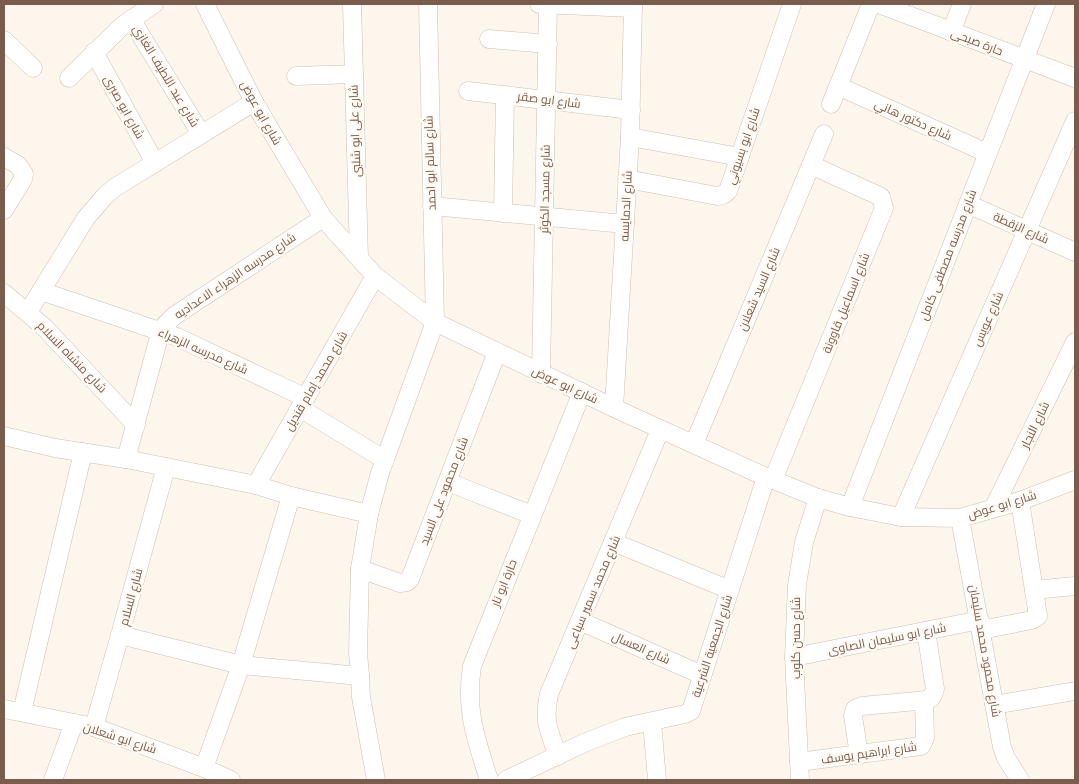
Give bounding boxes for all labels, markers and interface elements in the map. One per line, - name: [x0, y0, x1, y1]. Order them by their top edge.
- street label: شارع عبد اللطيف الغازي: [127, 22, 202, 131]
- street label: حارة صبحى: [949, 26, 1005, 58]
- street label: شارع ابو صبرى: [100, 73, 147, 142]
- street label: شارع ابو عوض: [237, 79, 284, 148]
- street label: شارع على ابو شلبى: [346, 84, 365, 177]
- street label: شارع ابو صقر: [515, 89, 582, 112]
- street label: شارع دكتور هاني: [871, 97, 954, 146]
- street label: شارع ابو بسيوني: [723, 106, 766, 187]
- street label: شارع سالم ابو احمد: [421, 115, 440, 211]
- street label: شارع مسجد الكوثر: [537, 144, 554, 235]
- street label: شارع الدمايسه: [617, 170, 636, 242]
- street label: شارع مدرسه مصطفى كامل: [917, 188, 980, 323]
- street label: شارع الزقطة: [991, 209, 1051, 247]
- street label: شارع مدرسه الزهراء الاعداديه: [172, 230, 299, 323]
- street label: شارع السيد شعلان: [735, 245, 784, 333]
- street label: شارع اسماعيل قاوونة: [819, 251, 874, 356]
- street label: شارع عويس: [970, 289, 1007, 349]
- street label: شارع منشاه السلام: [34, 318, 110, 396]
- street label: شارع مدرسه الزهراء: [156, 325, 250, 378]
- street label: شارع محمد إمام قنديل: [282, 329, 351, 434]
- street label: شارع ابو عوض: [529, 364, 600, 407]
- street label: شارع النجار: [1017, 399, 1053, 452]
- street label: شارع محمود على السيد: [417, 435, 472, 547]
- street label: شارع ابو عوض: [966, 488, 1038, 523]
- street label: شارع محمد سمير سباعى: [563, 533, 624, 651]
- street label: حارة ابو نار: [488, 557, 520, 610]
- street label: شارع السلام: [117, 567, 146, 627]
- street label: شارع محمود محمد سليمان: [965, 584, 1004, 719]
- street label: شارع الجمعية الشرعية: [689, 593, 736, 699]
- street label: شارع حسن كلوب: [789, 597, 804, 679]
- street label: شارع ابو سليمان الصاوى: [827, 621, 948, 658]
- street label: شارع العسال: [609, 629, 672, 668]
- street label: شارع ابو شعلان: [81, 720, 159, 757]
- street label: شارع ابراهيم يوسف: [820, 739, 918, 768]

